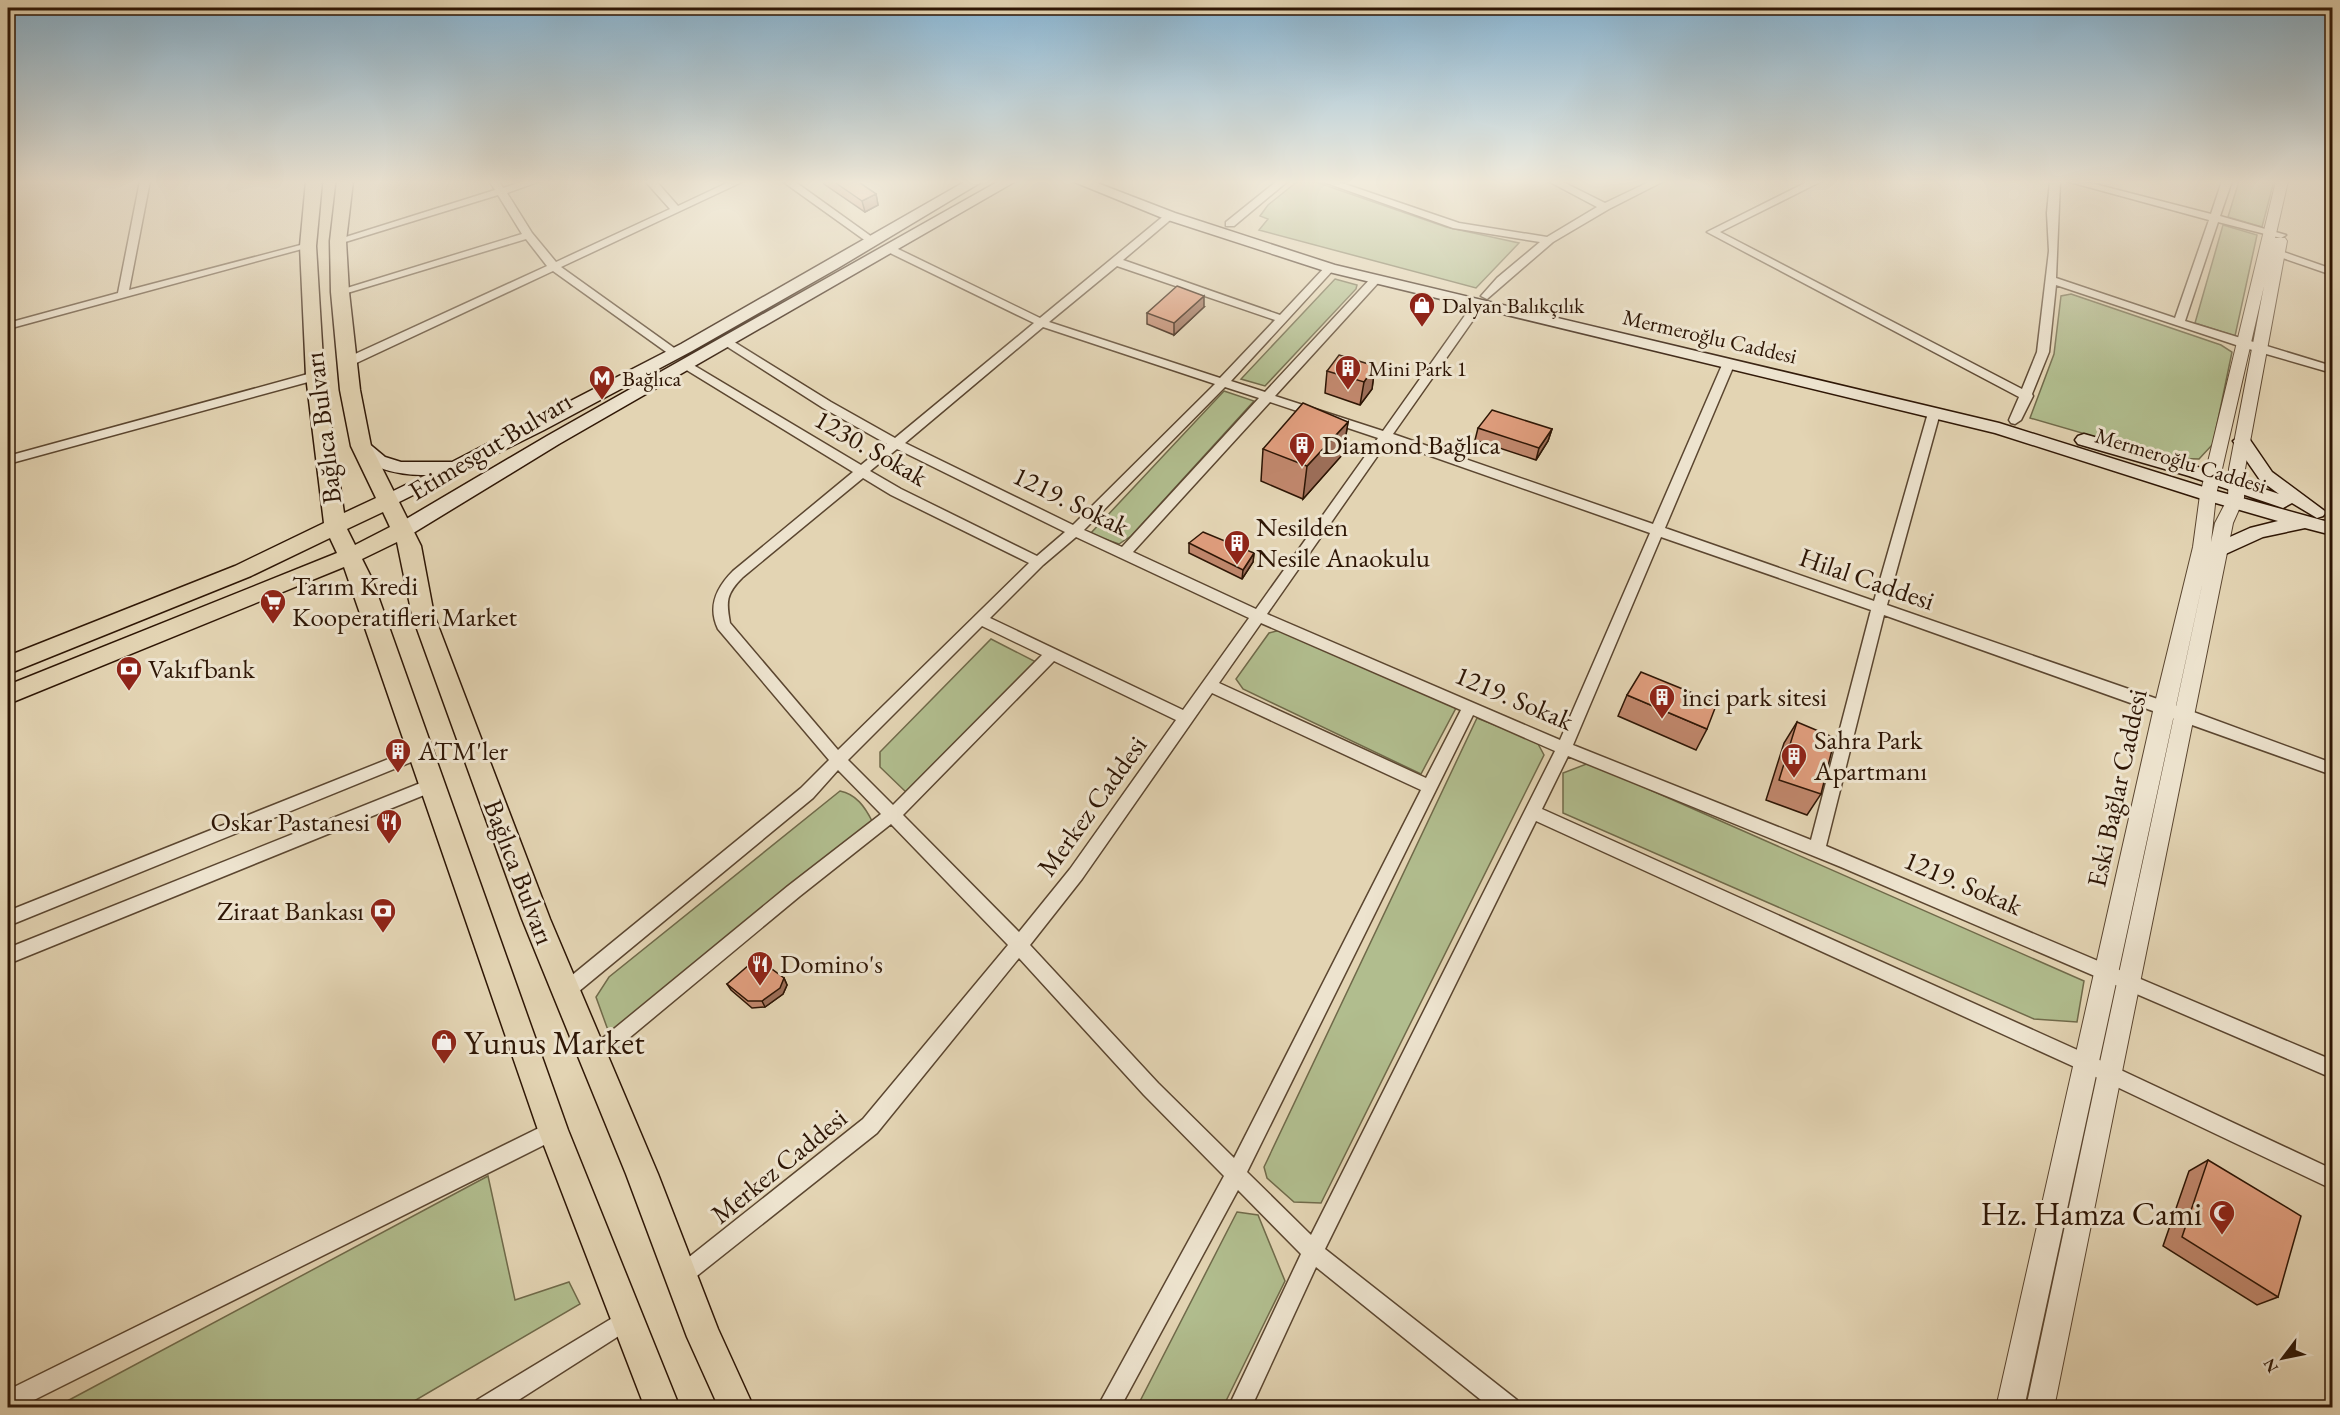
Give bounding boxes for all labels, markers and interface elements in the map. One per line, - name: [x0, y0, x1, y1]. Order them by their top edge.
- shop icon: Dalyan Balıkçılık: [1407, 290, 1437, 328]
- place label: Dalyan Balıkçılık: [1442, 291, 1585, 320]
- street label: Mermeroğlu Caddesi: [1620, 302, 1800, 371]
- street label: Bağlıca Bulvarı: [296, 350, 349, 506]
- building icon: Mini Park 1: [1333, 353, 1363, 391]
- place label: Mini Park 1: [1368, 354, 1467, 383]
- metro station icon: Bağlıca: [587, 363, 617, 401]
- place label: Bağlıca: [622, 364, 682, 393]
- street label: Etimesgut Bulvarı: [402, 383, 578, 508]
- street label: 1230. Sokak: [808, 401, 934, 494]
- street label: Mermeroğlu Caddesi: [2092, 421, 2270, 500]
- place label: Diamond Bağlıca: [1322, 427, 1500, 462]
- building icon: Diamond Bağlıca: [1287, 430, 1317, 468]
- street label: 1219. Sokak: [1007, 457, 1135, 544]
- place label: Nesilden Nesile Anaokulu: [1256, 509, 1430, 575]
- building icon: Nesilden Nesile Anaokulu: [1222, 528, 1252, 566]
- street label: Hilal Caddesi: [1795, 539, 1940, 618]
- place label: Tarım Kredi Kooperatifleri Market: [292, 568, 518, 634]
- supermarket icon: Tarım Kredi Kooperatifleri Market: [258, 587, 288, 625]
- place label: Vakıfbank: [148, 651, 255, 686]
- bank icon: Vakıfbank: [114, 654, 144, 692]
- street label: 1219. Sokak: [1450, 657, 1579, 738]
- place label: inci park sitesi: [1682, 679, 1827, 714]
- building icon: inci park sitesi: [1647, 682, 1677, 720]
- street label: Eski Bağlar Caddesi: [2078, 685, 2155, 890]
- place label: Sahra Park Apartmanı: [1813, 722, 1927, 788]
- street label: Merkez Caddesi: [1029, 728, 1155, 883]
- place label: ATM'ler: [417, 733, 508, 768]
- building icon: ATM'ler: [383, 736, 413, 774]
- building icon: Sahra Park Apartmanı: [1779, 741, 1809, 779]
- street label: Bağlıca Bulvarı: [476, 794, 563, 950]
- place label: Oskar Pastanesi: [210, 804, 370, 839]
- restaurant icon: Oskar Pastanesi: [374, 807, 404, 845]
- street label: 1219. Sokak: [1899, 842, 2028, 923]
- place label: Ziraat Bankası: [217, 893, 364, 928]
- bank icon: Ziraat Bankası: [368, 896, 398, 934]
- place label: Domino's: [780, 946, 883, 981]
- restaurant icon: Domino's: [745, 949, 775, 987]
- place label: Yunus Market: [464, 1021, 645, 1064]
- shop icon: Yunus Market: [429, 1027, 459, 1065]
- street label: Merkez Caddesi: [703, 1100, 854, 1231]
- place label: Hz. Hamza Cami: [1981, 1192, 2202, 1235]
- mosque icon: Hz. Hamza Cami: [2207, 1198, 2237, 1236]
- north arrow: [2253, 1328, 2313, 1388]
- text: N: [2258, 1355, 2283, 1377]

